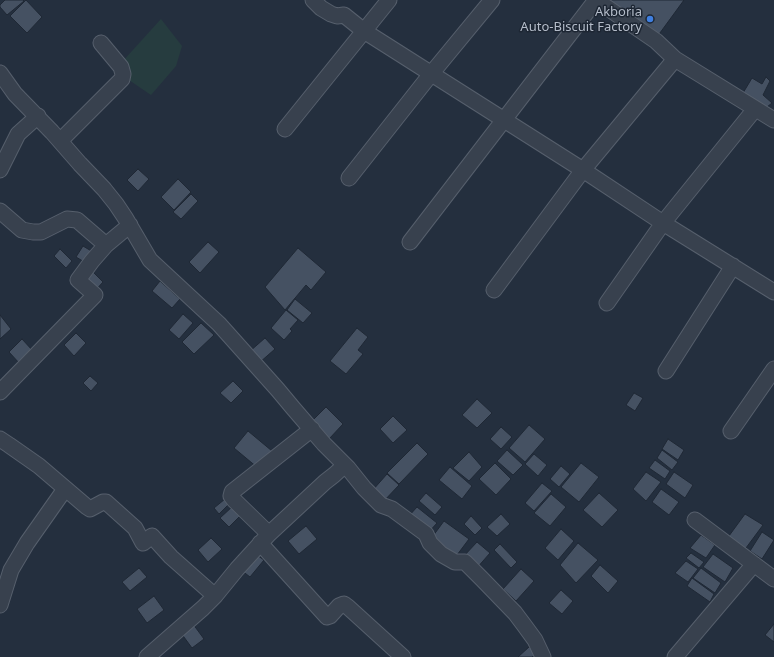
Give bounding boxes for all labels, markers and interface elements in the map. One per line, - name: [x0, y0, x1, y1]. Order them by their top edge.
- place label: Akboria Auto-Biscuit Factory: [520, 4, 642, 35]
- marker: Akboria Auto-Biscuit Factory: [645, 14, 655, 24]

